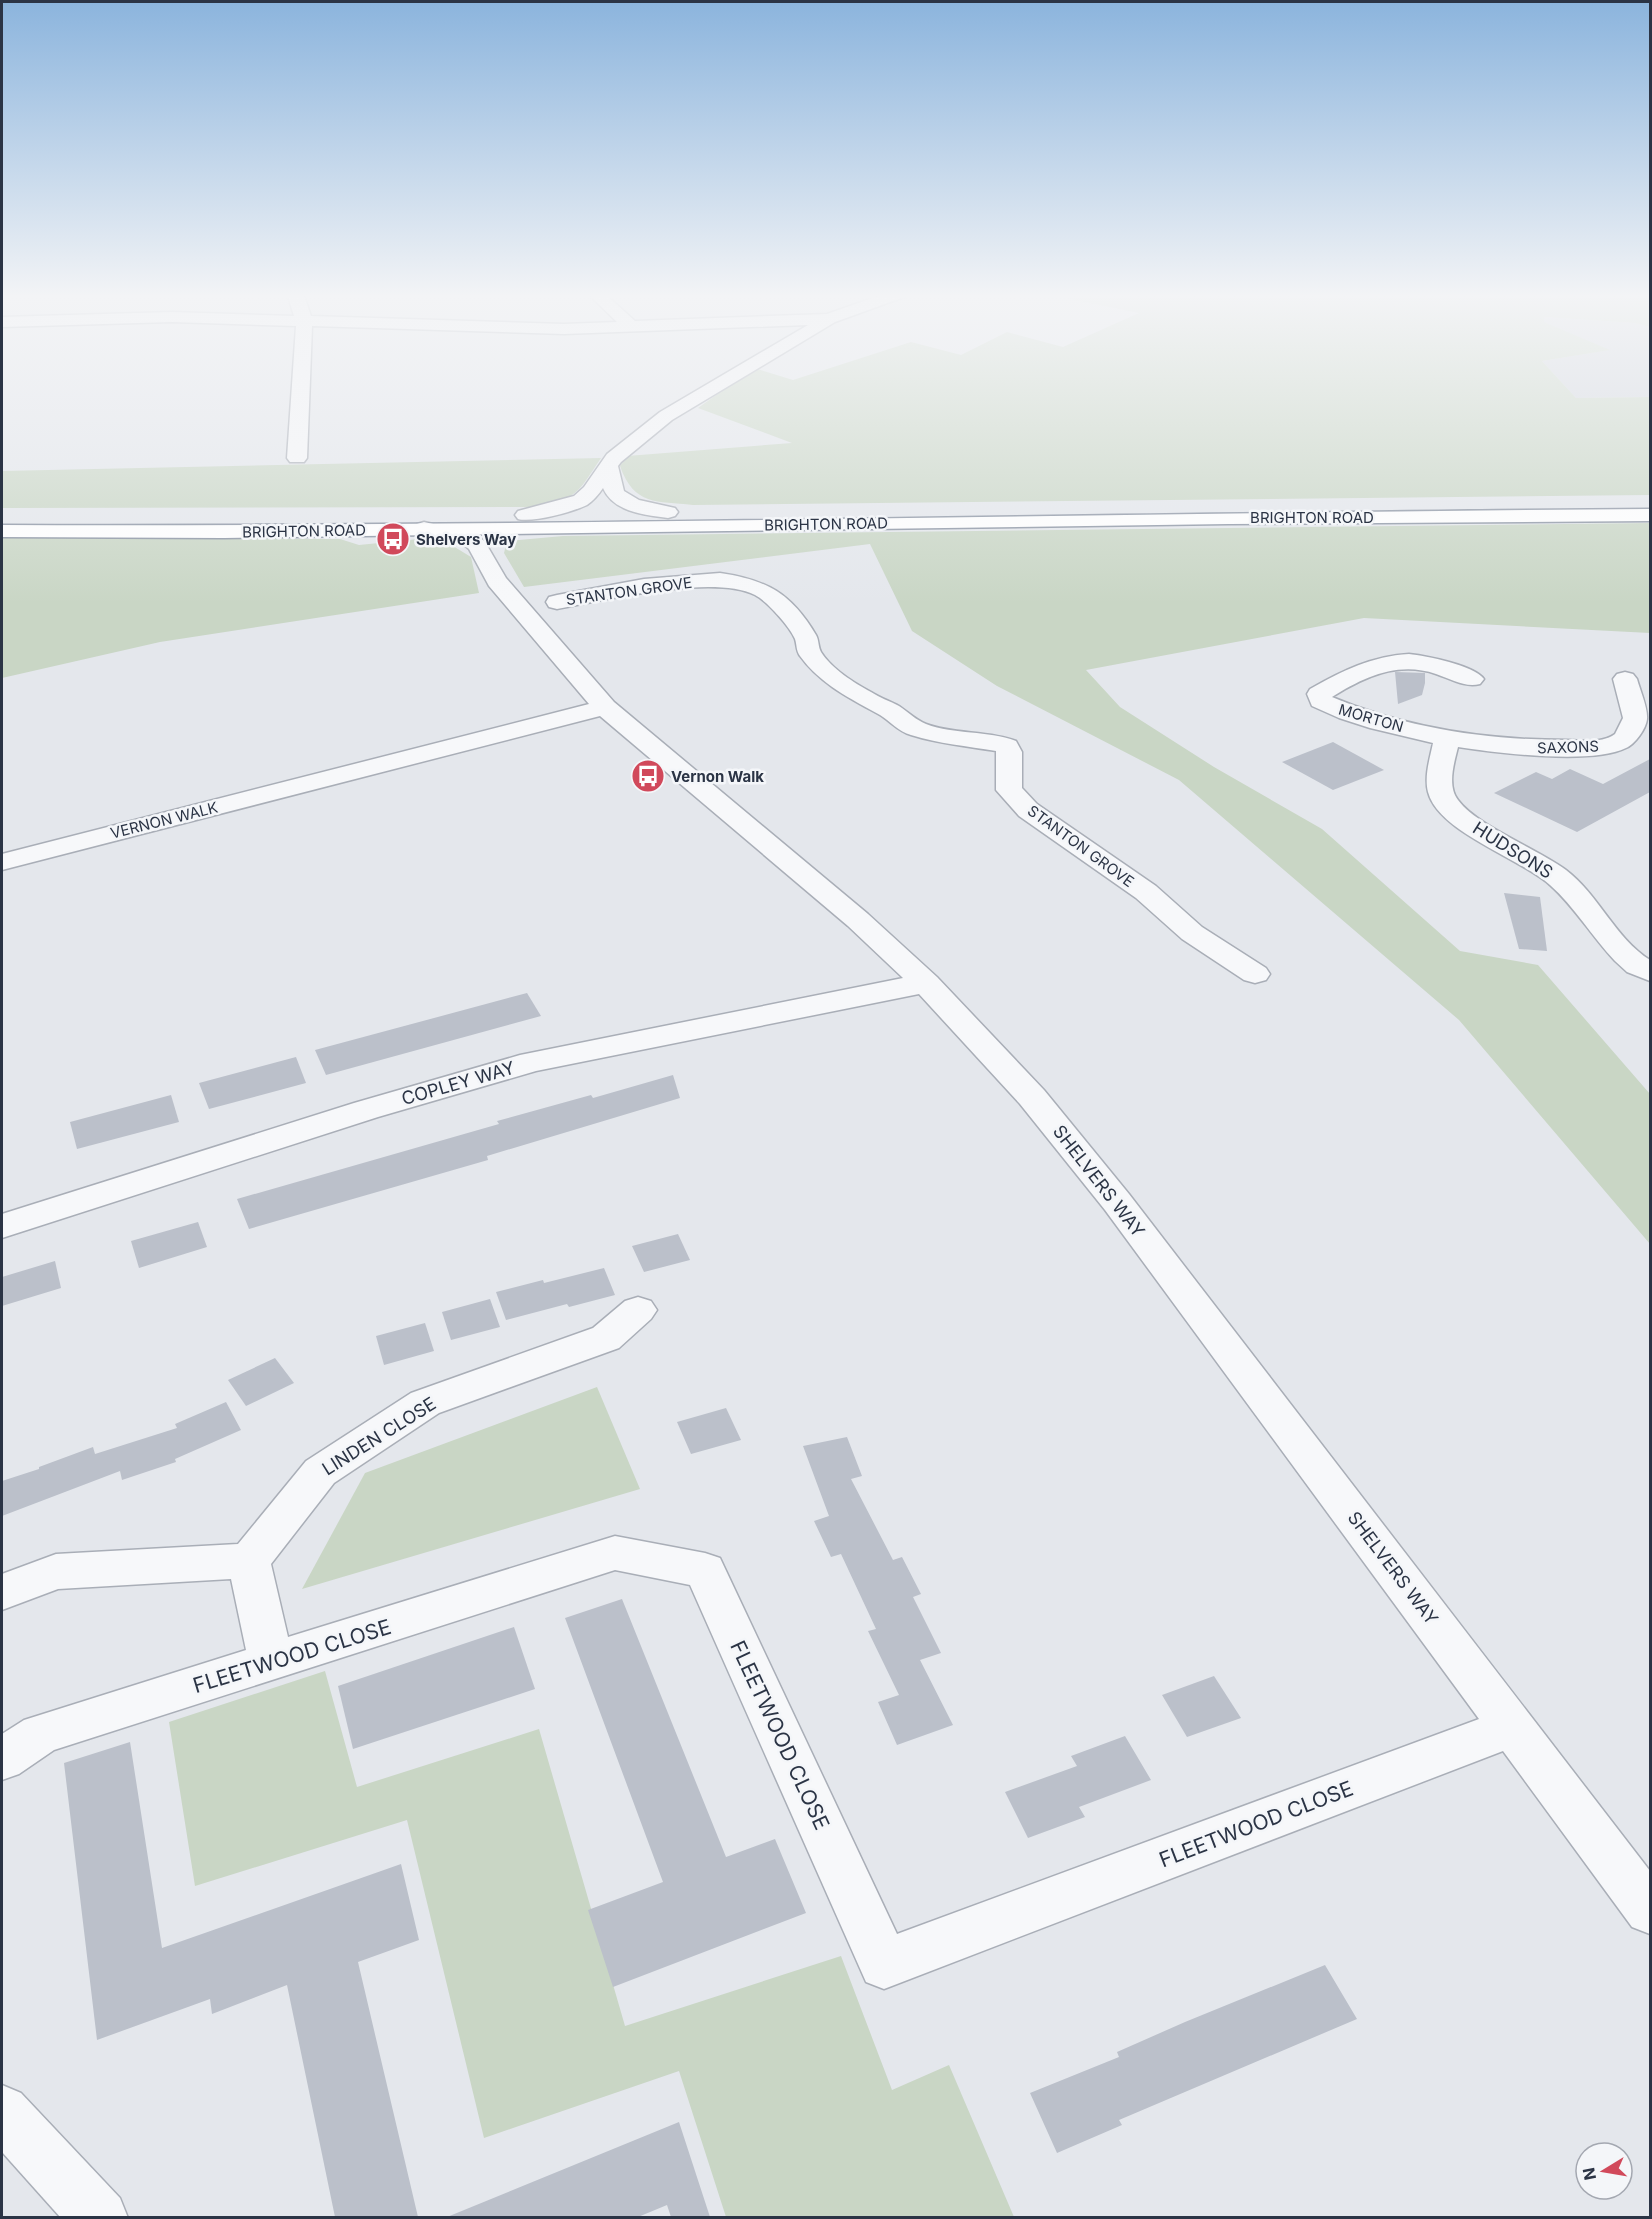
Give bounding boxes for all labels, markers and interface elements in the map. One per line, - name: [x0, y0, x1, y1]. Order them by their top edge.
- street label: BRIGHTON ROAD: [1250, 508, 1374, 527]
- street label: BRIGHTON ROAD: [764, 513, 888, 535]
- street label: BRIGHTON ROAD: [242, 520, 366, 542]
- bus stop icon: Shelvers Way: [375, 521, 411, 557]
- place label: Shelvers Way: [416, 530, 516, 549]
- street label: STANTON GROVE: [565, 573, 693, 609]
- street label: MORTON: [1336, 700, 1406, 736]
- street label: SAXONS: [1537, 736, 1599, 758]
- bus stop icon: Vernon Walk: [630, 758, 666, 794]
- place label: Vernon Walk: [671, 767, 764, 786]
- street label: VERNON WALK: [108, 797, 220, 843]
- street label: STANTON GROVE: [1024, 801, 1138, 891]
- street label: HUDSONS: [1469, 817, 1557, 883]
- street label: COPLEY WAY: [399, 1057, 517, 1109]
- street label: SHELVERS WAY: [1049, 1121, 1149, 1241]
- street label: LINDEN CLOSE: [318, 1393, 440, 1479]
- street label: SHELVERS WAY: [1344, 1507, 1442, 1629]
- street label: FLEETWOOD CLOSE: [190, 1614, 394, 1698]
- street label: FLEETWOOD CLOSE: [725, 1636, 835, 1834]
- street label: FLEETWOOD CLOSE: [1155, 1775, 1357, 1873]
- north arrow: [1574, 2141, 1634, 2201]
- text: N: [1578, 2166, 1600, 2182]

